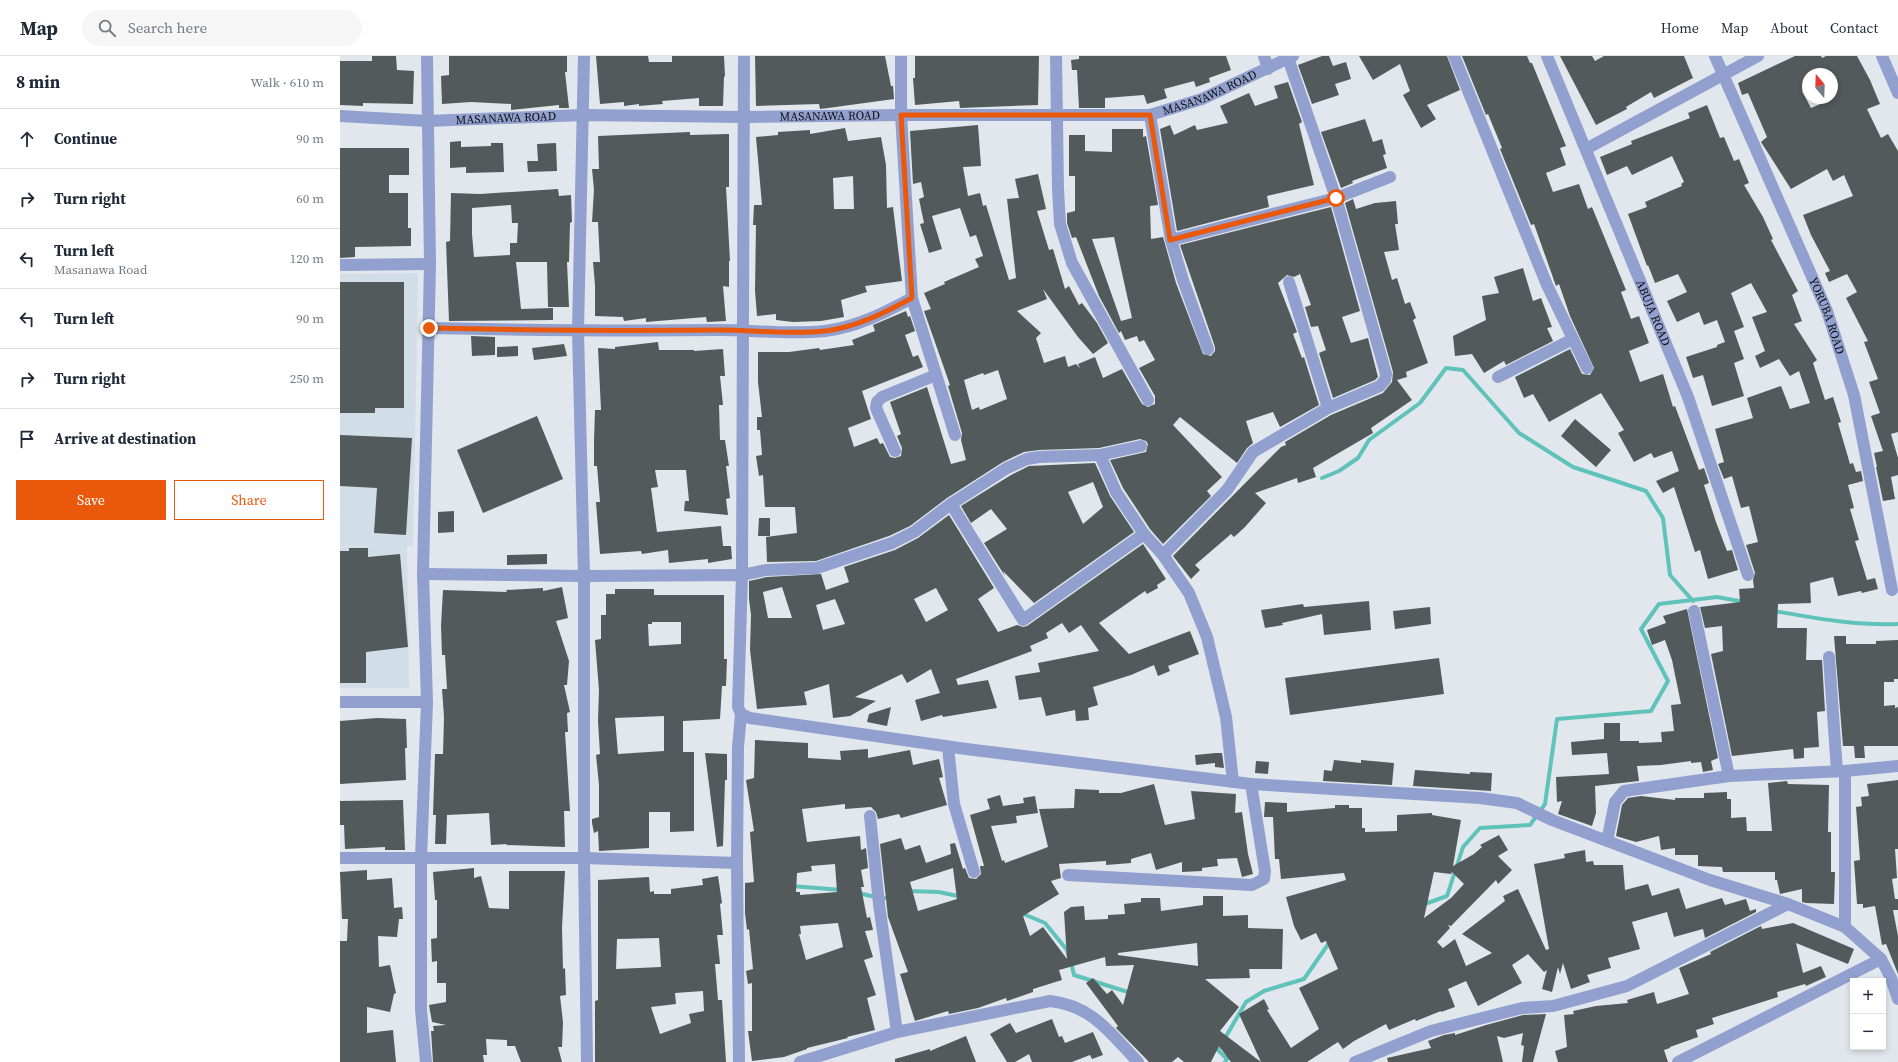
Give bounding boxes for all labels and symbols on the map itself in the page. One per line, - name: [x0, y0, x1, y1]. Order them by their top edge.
- street label: MASANAWA ROAD: [1160, 66, 1259, 119]
- north arrow: [1802, 68, 1838, 104]
- street label: MASANAWA ROAD: [779, 107, 880, 125]
- street label: MASANAWA ROAD: [455, 108, 556, 128]
- route start: [1327, 189, 1345, 207]
- street label: YORUBA ROAD: [1805, 275, 1848, 356]
- street label: ABUJA ROAD: [1632, 277, 1674, 348]
- route end: [420, 319, 438, 337]

